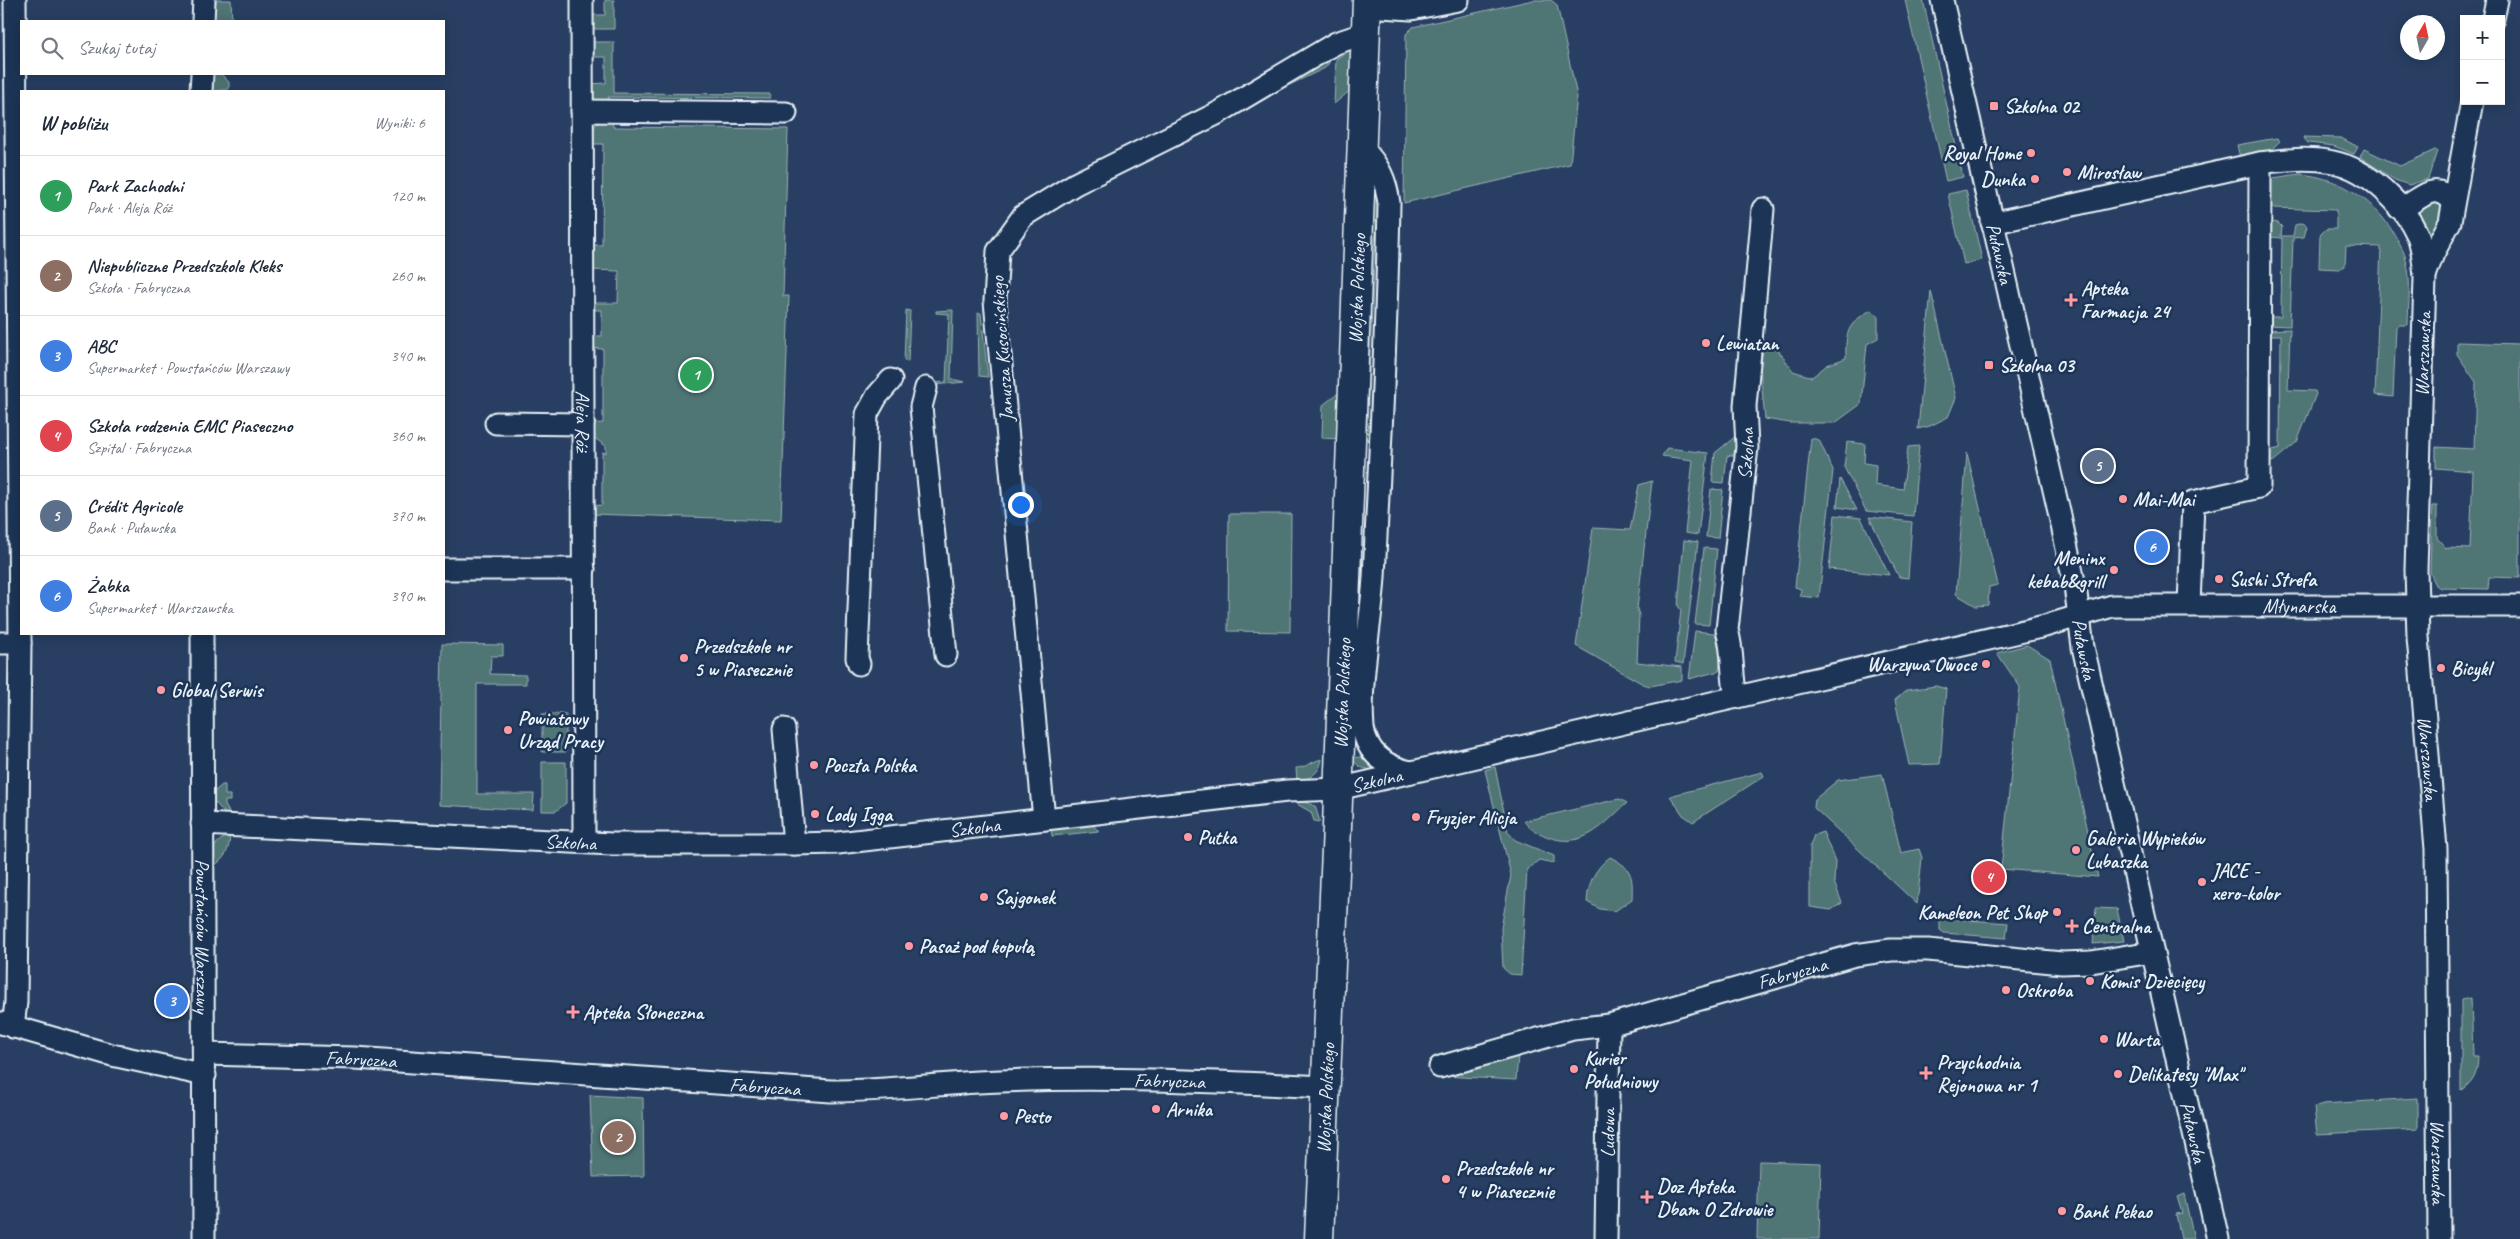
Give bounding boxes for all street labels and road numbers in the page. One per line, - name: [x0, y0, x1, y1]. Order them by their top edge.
- street label: Puławska: [1981, 221, 2019, 288]
- street label: Wojska Polskiego: [1342, 232, 1371, 344]
- street label: Janusza Kusocińskiego: [984, 275, 1020, 423]
- street label: Warszawska: [2409, 310, 2437, 396]
- street label: Aleja Róż: [570, 390, 596, 454]
- street label: Szkolna: [1731, 426, 1760, 481]
- street label: Młynarska: [2263, 594, 2337, 619]
- street label: Puławska: [2067, 617, 2103, 684]
- street label: Wojska Polskiego: [1327, 637, 1356, 749]
- street label: Warszawska: [2412, 715, 2444, 803]
- street label: Szkolna: [1349, 762, 1406, 798]
- street label: Szkolna: [948, 812, 1003, 843]
- street label: Szkolna: [544, 828, 599, 856]
- street label: Powstańców Warszawy: [190, 859, 216, 1015]
- street label: Fabryczna: [1755, 951, 1831, 995]
- street label: Wojska Polskiego: [1310, 1042, 1340, 1154]
- street label: Fabryczna: [325, 1045, 399, 1073]
- street label: Fabryczna: [1134, 1067, 1207, 1094]
- street label: Fabryczna: [729, 1071, 803, 1101]
- street label: Puławska: [2175, 1099, 2213, 1167]
- street label: Ludowa: [1595, 1107, 1620, 1157]
- street label: Warszawska: [2426, 1120, 2451, 1206]

